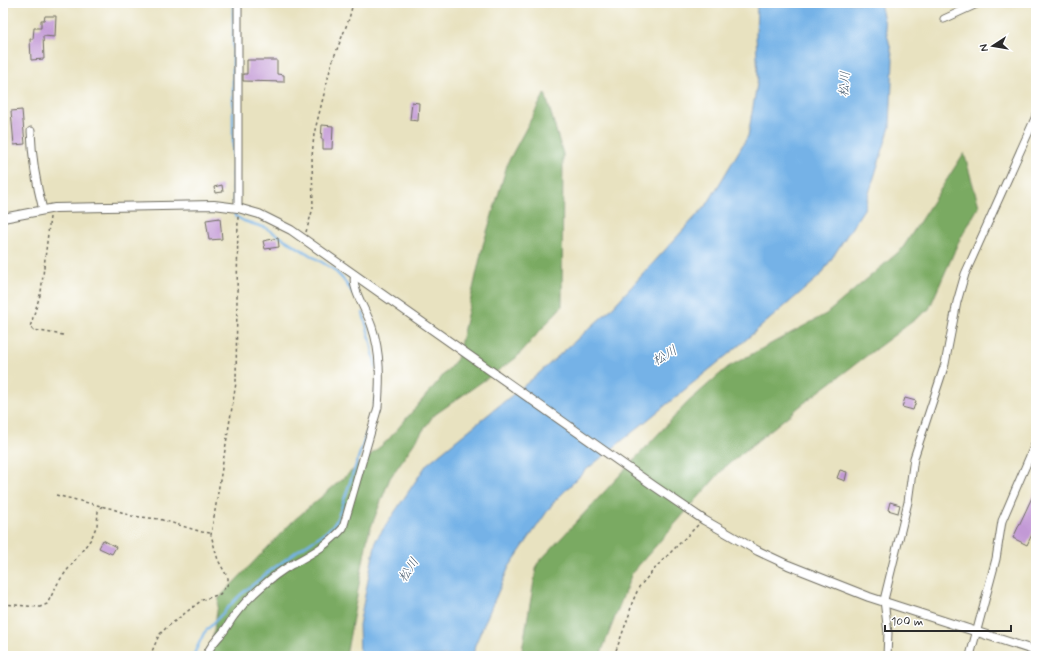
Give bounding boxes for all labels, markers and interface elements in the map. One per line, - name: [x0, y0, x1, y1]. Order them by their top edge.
- north arrow: [973, 26, 1013, 66]
- text: N: [977, 43, 992, 53]
- water label: 松川: [836, 70, 854, 98]
- water label: 松川: [649, 342, 681, 370]
- water label: 松川: [395, 554, 423, 586]
- scale bar: [885, 607, 1011, 633]
- text: 100 m: [891, 614, 923, 630]

